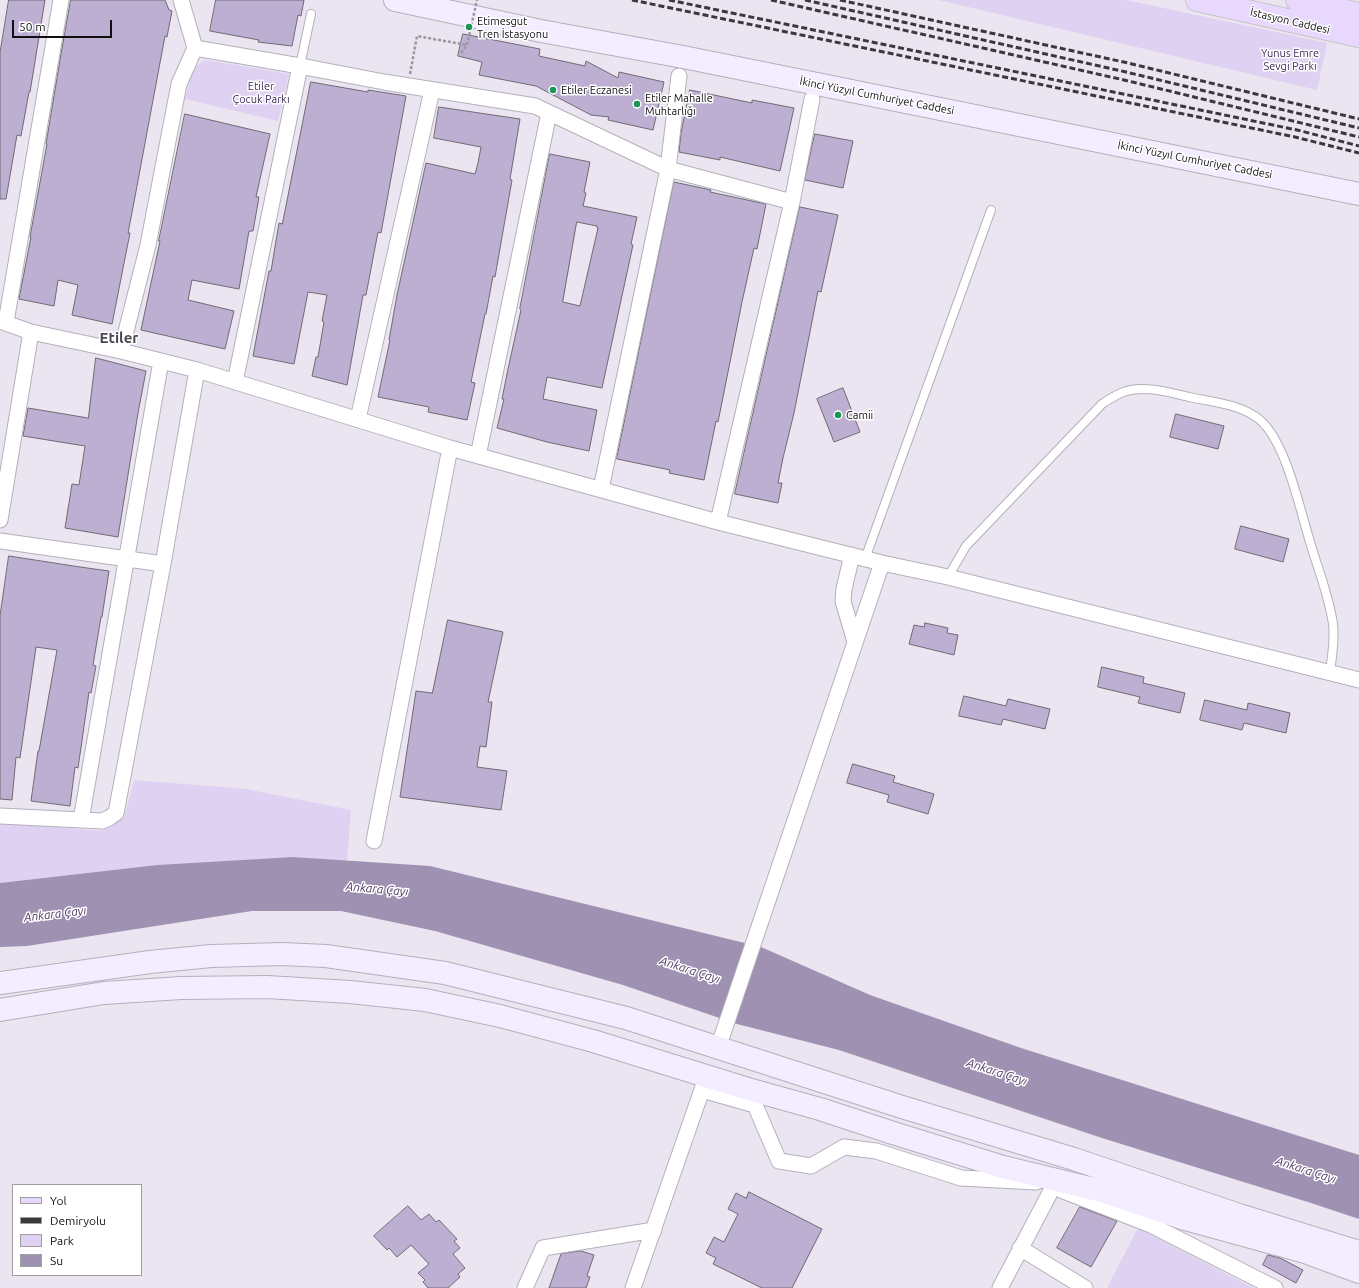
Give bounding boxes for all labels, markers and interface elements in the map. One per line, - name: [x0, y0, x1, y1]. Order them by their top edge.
- street label: İstasyon Caddesi: [1249, 5, 1331, 37]
- scale bar: [14, 12, 114, 38]
- place label: Etimesgut Tren İstasyonu: [477, 14, 548, 40]
- text: 50 m: [19, 20, 46, 33]
- marker: Etimesgut Tren İstasyonu: [464, 22, 474, 32]
- park label: Yunus Emre Sevgi Parkı: [1261, 46, 1319, 72]
- street label: İkinci Yüzyıl Cumhuriyet Caddesi: [799, 75, 955, 117]
- park label: Etiler Çocuk Parkı: [232, 79, 290, 105]
- place label: Etiler Eczanesi: [561, 83, 632, 97]
- marker: Etiler Eczanesi: [548, 85, 558, 95]
- place label: Etiler Mahalle Muhtarlığı: [645, 91, 713, 117]
- marker: Etiler Mahalle Muhtarlığı: [632, 99, 642, 109]
- street label: İkinci Yüzyıl Cumhuriyet Caddesi: [1117, 139, 1273, 181]
- district label: Etiler: [100, 329, 138, 347]
- place label: Camii: [846, 408, 873, 422]
- marker: Camii: [833, 410, 843, 420]
- water label: Ankara Çayı: [345, 879, 409, 899]
- water label: Ankara Çayı: [23, 903, 87, 925]
- water label: Ankara Çayı: [658, 953, 722, 987]
- water label: Ankara Çayı: [965, 1055, 1029, 1089]
- water label: Ankara Çayı: [1274, 1153, 1338, 1187]
- legend: [12, 1184, 142, 1276]
- text: Yol: [50, 1194, 67, 1207]
- text: Demiryolu: [50, 1214, 106, 1227]
- text: Park: [50, 1234, 74, 1247]
- text: Su: [50, 1254, 63, 1267]

